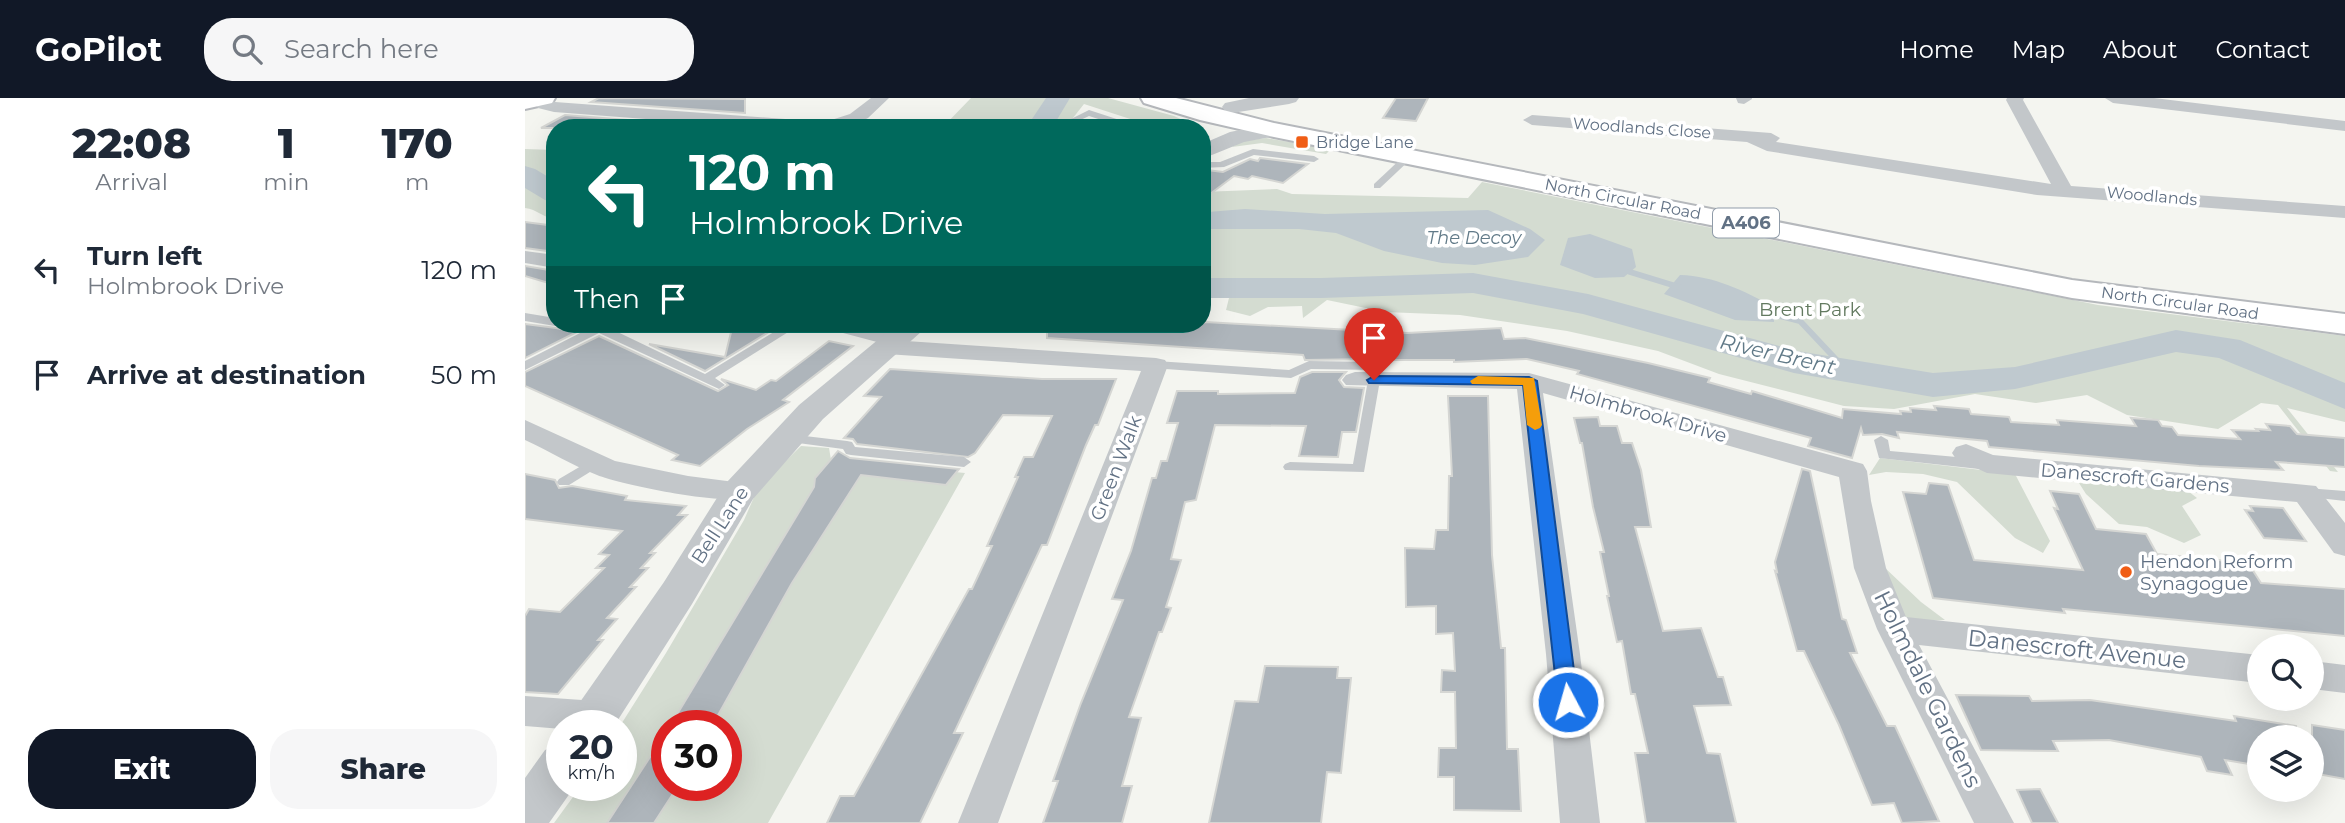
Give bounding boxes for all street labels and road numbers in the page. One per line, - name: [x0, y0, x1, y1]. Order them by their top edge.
- street label: Woodlands Close: [1572, 114, 1712, 142]
- street label: North Circular Road: [1543, 175, 1703, 223]
- street label: Woodlands: [2106, 183, 2198, 209]
- road number: A406: [1713, 208, 1779, 238]
- street label: North Circular Road: [2100, 283, 2260, 323]
- street label: Holmbrook Drive: [1567, 381, 1729, 447]
- street label: Green Walk: [1085, 412, 1147, 524]
- street label: Danescroft Gardens: [2040, 458, 2230, 498]
- street label: Bell Lane: [686, 482, 754, 568]
- street label: Holmdale Gardens: [1868, 586, 1988, 792]
- street label: Danescroft Avenue: [1966, 624, 2188, 674]

